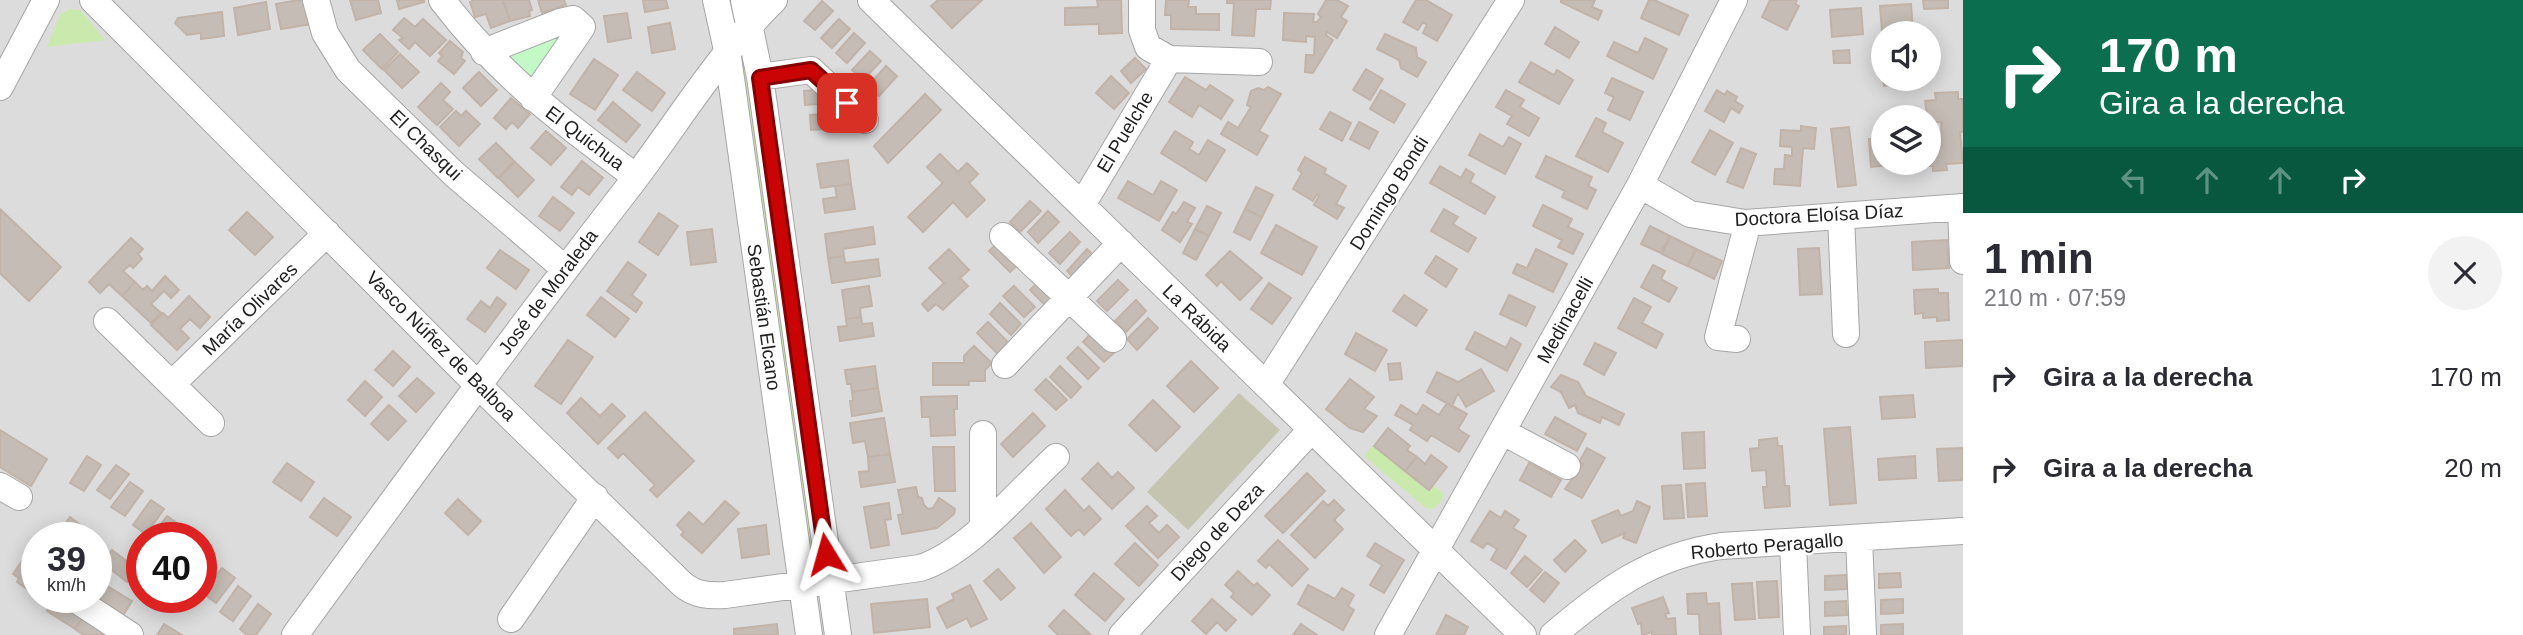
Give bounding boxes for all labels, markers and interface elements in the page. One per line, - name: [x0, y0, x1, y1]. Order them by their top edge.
- map controls: [1871, 21, 1941, 175]
- button: sound: [1871, 21, 1941, 91]
- icon: right: [1984, 28, 2075, 119]
- text: 170 m: [2099, 28, 2238, 82]
- pin: [817, 73, 877, 133]
- icon: arrive: [828, 84, 866, 122]
- text: Gira a la derecha: [2099, 85, 2344, 121]
- street label: El Puelche: [1093, 88, 1157, 176]
- street label: El Quichua: [542, 102, 629, 175]
- button: layers: [1871, 105, 1941, 175]
- street label: El Chasqui: [386, 106, 466, 184]
- street label: Domingo Bondi: [1346, 132, 1432, 254]
- icon: left: [2115, 161, 2153, 199]
- icon: ahead: [2188, 161, 2226, 199]
- icon: ahead: [2261, 161, 2299, 199]
- icon: right: [2334, 161, 2372, 199]
- street label: Doctora Eloísa Díaz: [1734, 200, 1904, 230]
- street label: José de Moraleda: [494, 225, 602, 359]
- text: 1 min: [1984, 235, 2094, 282]
- button: close: [2428, 236, 2502, 310]
- street label: Sebastián Elcano: [743, 242, 785, 392]
- street label: María Olivares: [198, 259, 302, 359]
- street label: Vasco Núñez de Balboa: [362, 267, 520, 425]
- street label: Medinacelli: [1533, 273, 1597, 367]
- street label: La Rábida: [1159, 280, 1236, 356]
- text: 210 m · 07:59: [1984, 285, 2126, 311]
- icon: right: [1984, 359, 2022, 397]
- text: Gira a la derecha: [2043, 362, 2253, 392]
- text: 170 m: [2430, 362, 2502, 392]
- icon: right: [1984, 450, 2022, 488]
- text: Gira a la derecha: [2043, 453, 2253, 483]
- text: 20 m: [2444, 453, 2502, 483]
- street label: Diego de Deza: [1166, 479, 1268, 585]
- position arrow: [789, 517, 863, 591]
- speed limit sign: 40: [126, 522, 217, 613]
- street label: Roberto Peragallo: [1690, 529, 1844, 563]
- text: 39: [47, 539, 86, 578]
- text: km/h: [47, 575, 86, 595]

